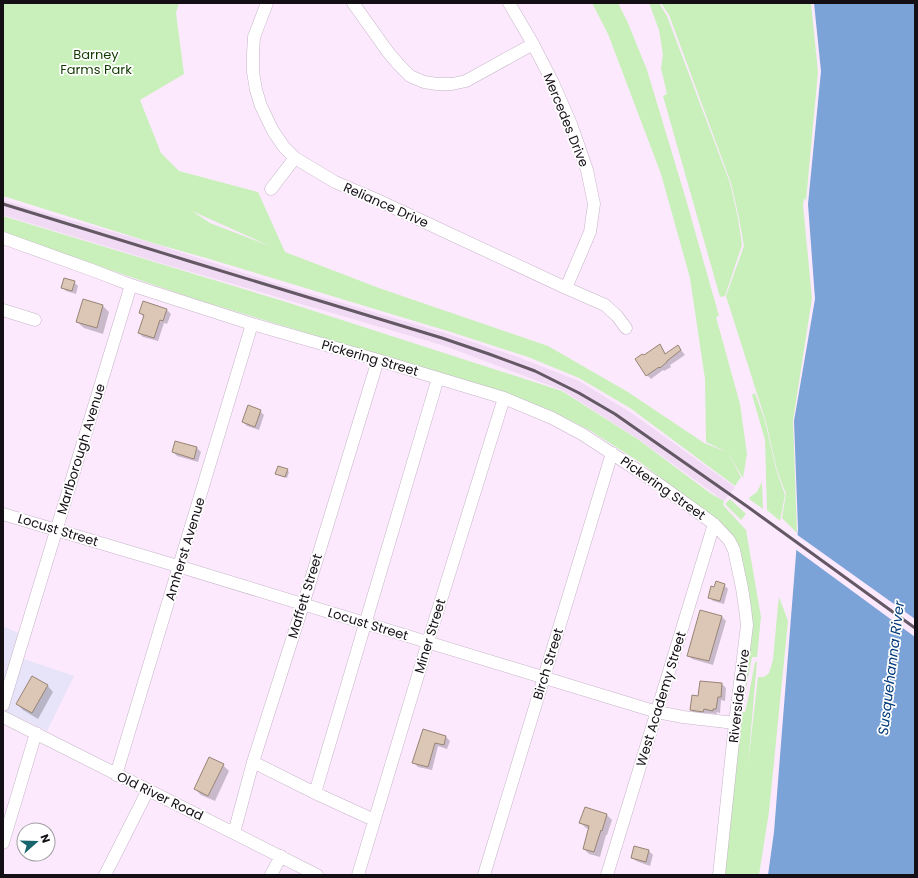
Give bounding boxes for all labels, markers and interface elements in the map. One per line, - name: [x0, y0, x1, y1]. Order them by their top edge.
- park label: Barney Farms Park: [60, 45, 132, 79]
- street label: Mercedes Drive: [539, 70, 593, 170]
- street label: Reliance Drive: [340, 178, 432, 232]
- street label: Pickering Street: [319, 335, 421, 381]
- street label: Marlborough Avenue: [52, 381, 110, 517]
- street label: Pickering Street: [617, 452, 710, 525]
- street label: Amherst Avenue: [160, 495, 210, 603]
- street label: Locust Street: [15, 509, 101, 551]
- street label: Maffett Street: [283, 551, 327, 641]
- street label: Miner Street: [410, 596, 450, 676]
- water label: Susquehanna River: [873, 599, 909, 736]
- street label: Locust Street: [325, 603, 411, 645]
- street label: Birch Street: [528, 626, 568, 702]
- street label: West Academy Street: [631, 629, 691, 769]
- street label: Riverside Drive: [724, 648, 754, 744]
- street label: Old River Road: [113, 767, 207, 825]
- north arrow: [16, 822, 56, 862]
- text: N: [36, 832, 54, 845]

